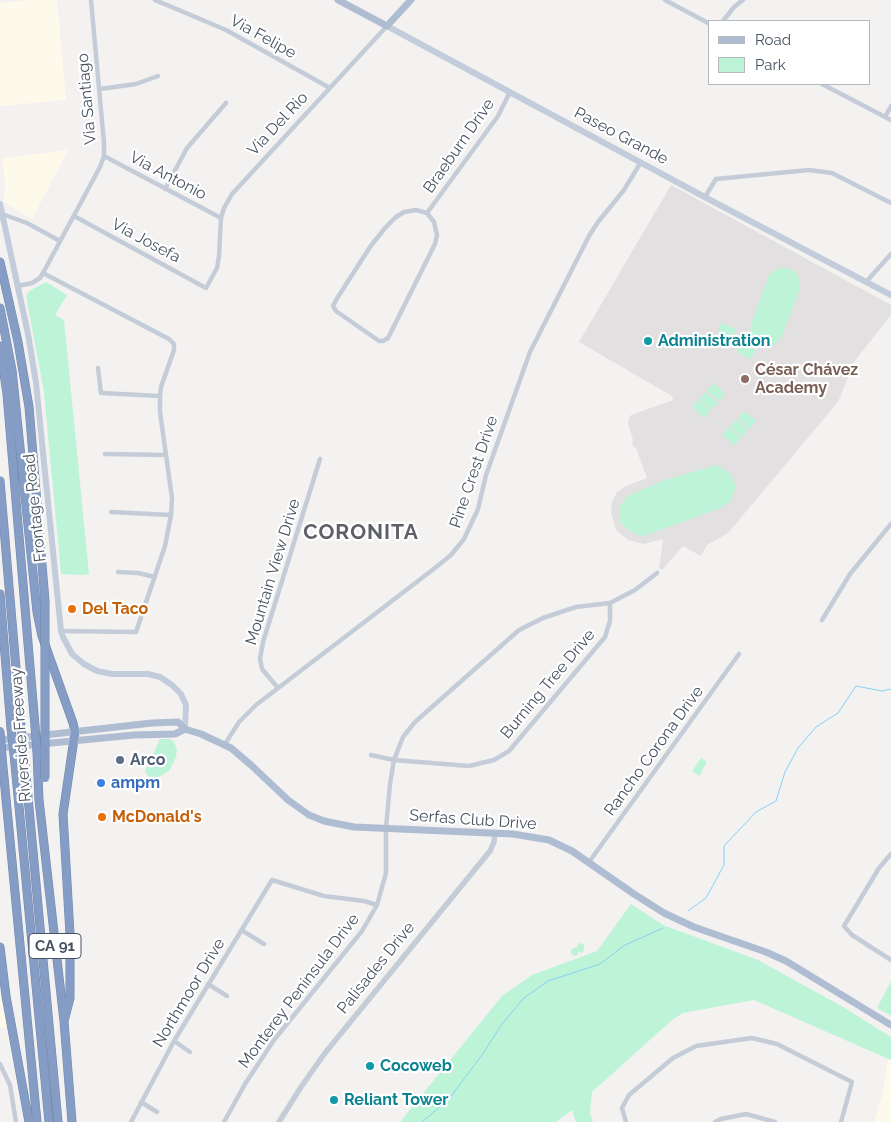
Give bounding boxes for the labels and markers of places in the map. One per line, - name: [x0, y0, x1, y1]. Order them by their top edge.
- place label: Administration: [658, 331, 770, 351]
- marker: Administration: [642, 335, 654, 347]
- place label: César Chávez Academy: [755, 360, 858, 398]
- marker: César Chávez Academy: [739, 373, 751, 385]
- place label: Del Taco: [82, 599, 148, 619]
- marker: Del Taco: [66, 603, 78, 615]
- place label: Arco: [130, 750, 165, 770]
- marker: Arco: [114, 754, 126, 766]
- place label: ampm: [111, 773, 160, 793]
- marker: ampm: [95, 777, 107, 789]
- place label: McDonald's: [112, 807, 202, 827]
- marker: McDonald's: [96, 811, 108, 823]
- place label: Cocoweb: [380, 1056, 452, 1076]
- marker: Cocoweb: [364, 1060, 376, 1072]
- place label: Reliant Tower: [344, 1090, 449, 1110]
- marker: Reliant Tower: [328, 1094, 340, 1106]

